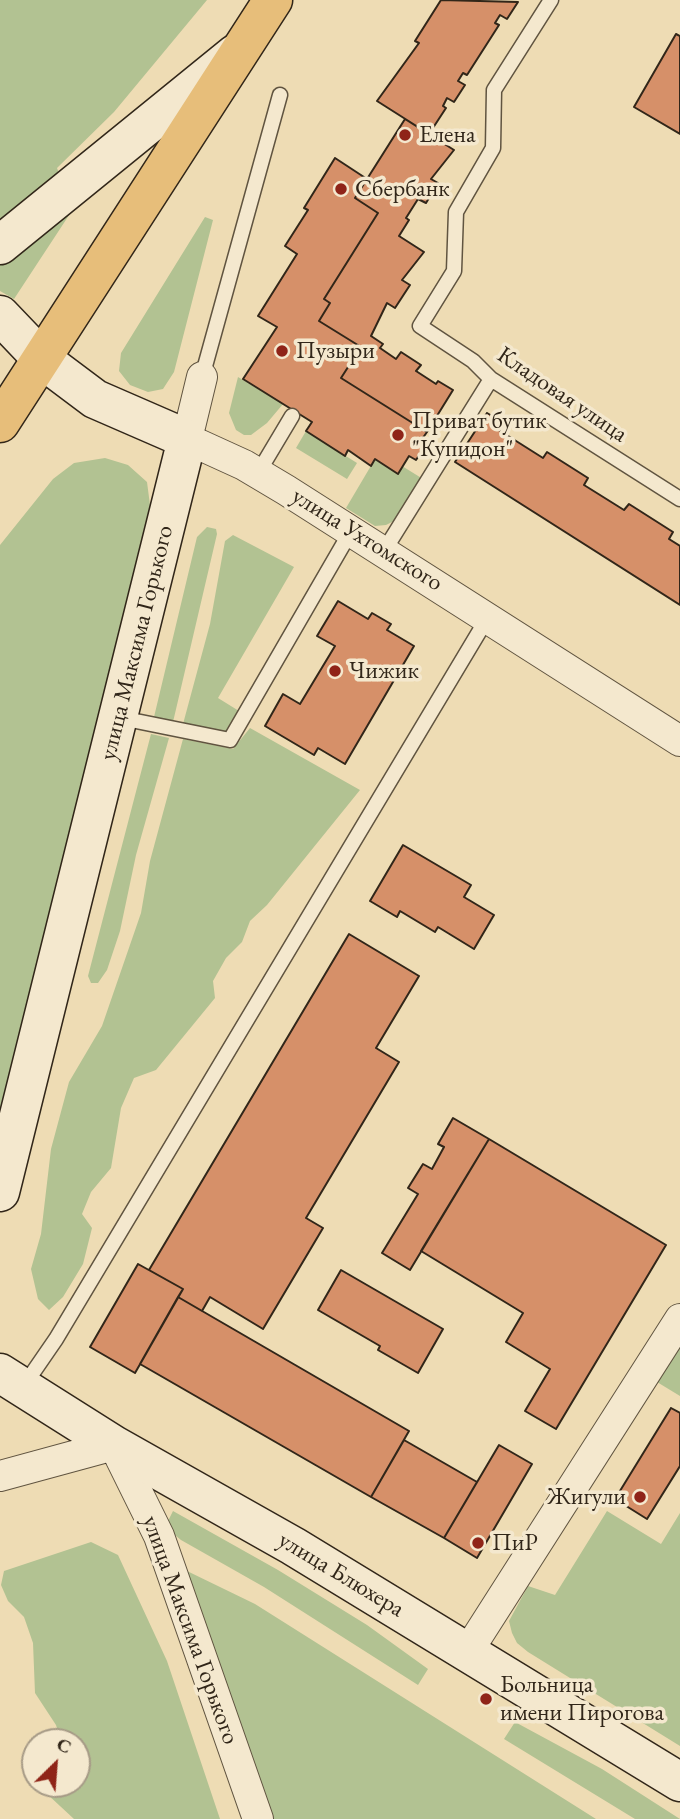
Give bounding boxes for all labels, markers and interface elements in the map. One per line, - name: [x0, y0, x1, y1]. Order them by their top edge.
- place label: Елена: [419, 121, 476, 149]
- marker: Елена: [397, 127, 413, 143]
- place label: Сбербанк: [355, 175, 450, 203]
- marker: Сбербанк: [333, 181, 349, 197]
- place label: Пузыри: [296, 337, 375, 365]
- street label: Кладовая улица: [491, 341, 633, 449]
- marker: Пузыри: [274, 343, 290, 359]
- place label: Приват бутик "Купидон": [412, 407, 547, 463]
- marker: Приват бутик "Купидон": [390, 427, 406, 443]
- street label: улица Ухтомского: [286, 482, 448, 598]
- street label: улица Максима Горького: [94, 523, 180, 763]
- place label: Чижик: [349, 657, 419, 685]
- marker: Чижик: [327, 663, 343, 679]
- place label: Жигули: [547, 1483, 626, 1511]
- marker: Жигули: [632, 1489, 648, 1505]
- street label: улица Максима Горького: [135, 1512, 245, 1748]
- street label: улица Блюхера: [273, 1526, 409, 1624]
- place label: ПиР: [492, 1529, 538, 1557]
- marker: ПиР: [470, 1535, 486, 1551]
- place label: Больница имени Пирогова: [500, 1671, 664, 1727]
- marker: Больница имени Пирогова: [478, 1691, 494, 1707]
- north arrow: [21, 1728, 91, 1798]
- text: С: [53, 1731, 76, 1760]

